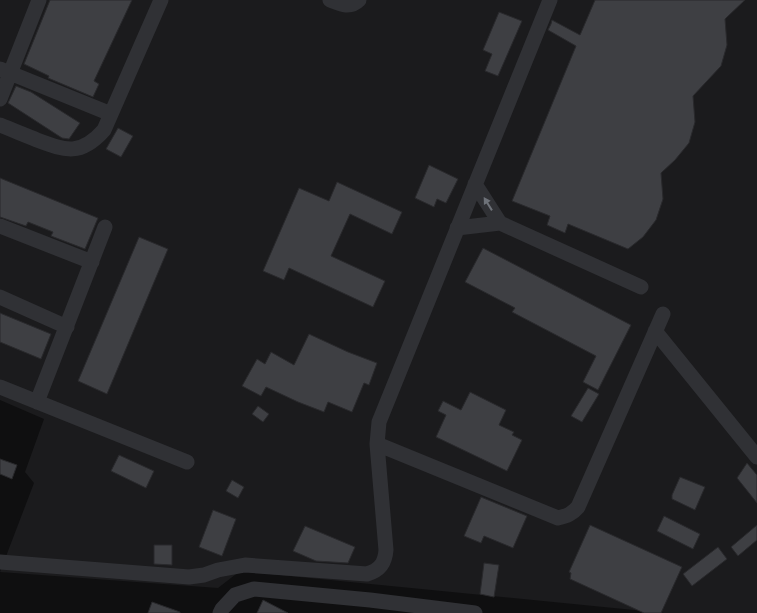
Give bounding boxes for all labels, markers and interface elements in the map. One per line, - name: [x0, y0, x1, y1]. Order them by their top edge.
- one-way arrow: [483, 197, 492, 210]

